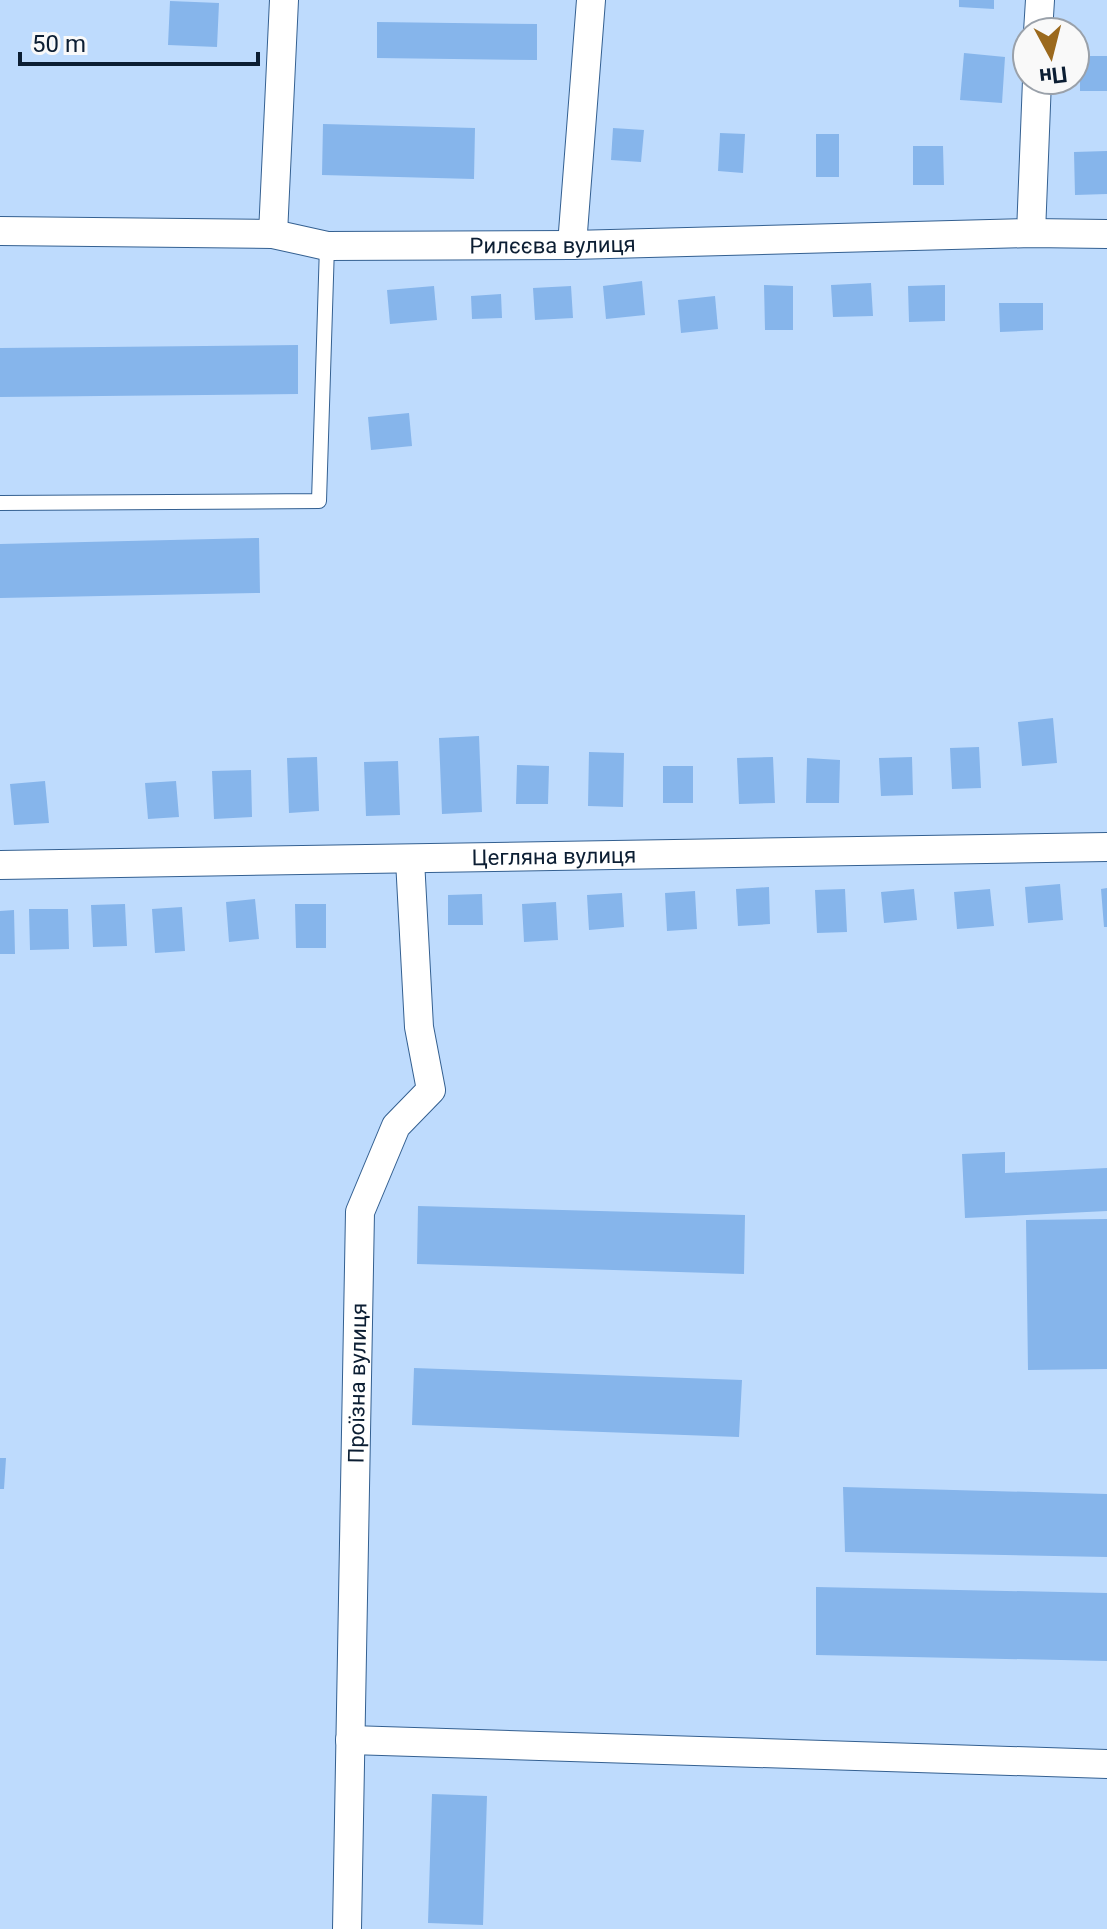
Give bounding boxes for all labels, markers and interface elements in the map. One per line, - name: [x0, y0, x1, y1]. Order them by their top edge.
- scale bar: [20, 16, 258, 66]
- north arrow: [1011, 16, 1091, 96]
- text: 50 m: [32, 30, 86, 58]
- text: Пн: [1038, 61, 1069, 89]
- street label: Рилєєва вулиця: [470, 231, 636, 258]
- street label: Цегляна вулиця: [471, 843, 636, 870]
- street label: Проїзна вулиця: [343, 1303, 371, 1464]

